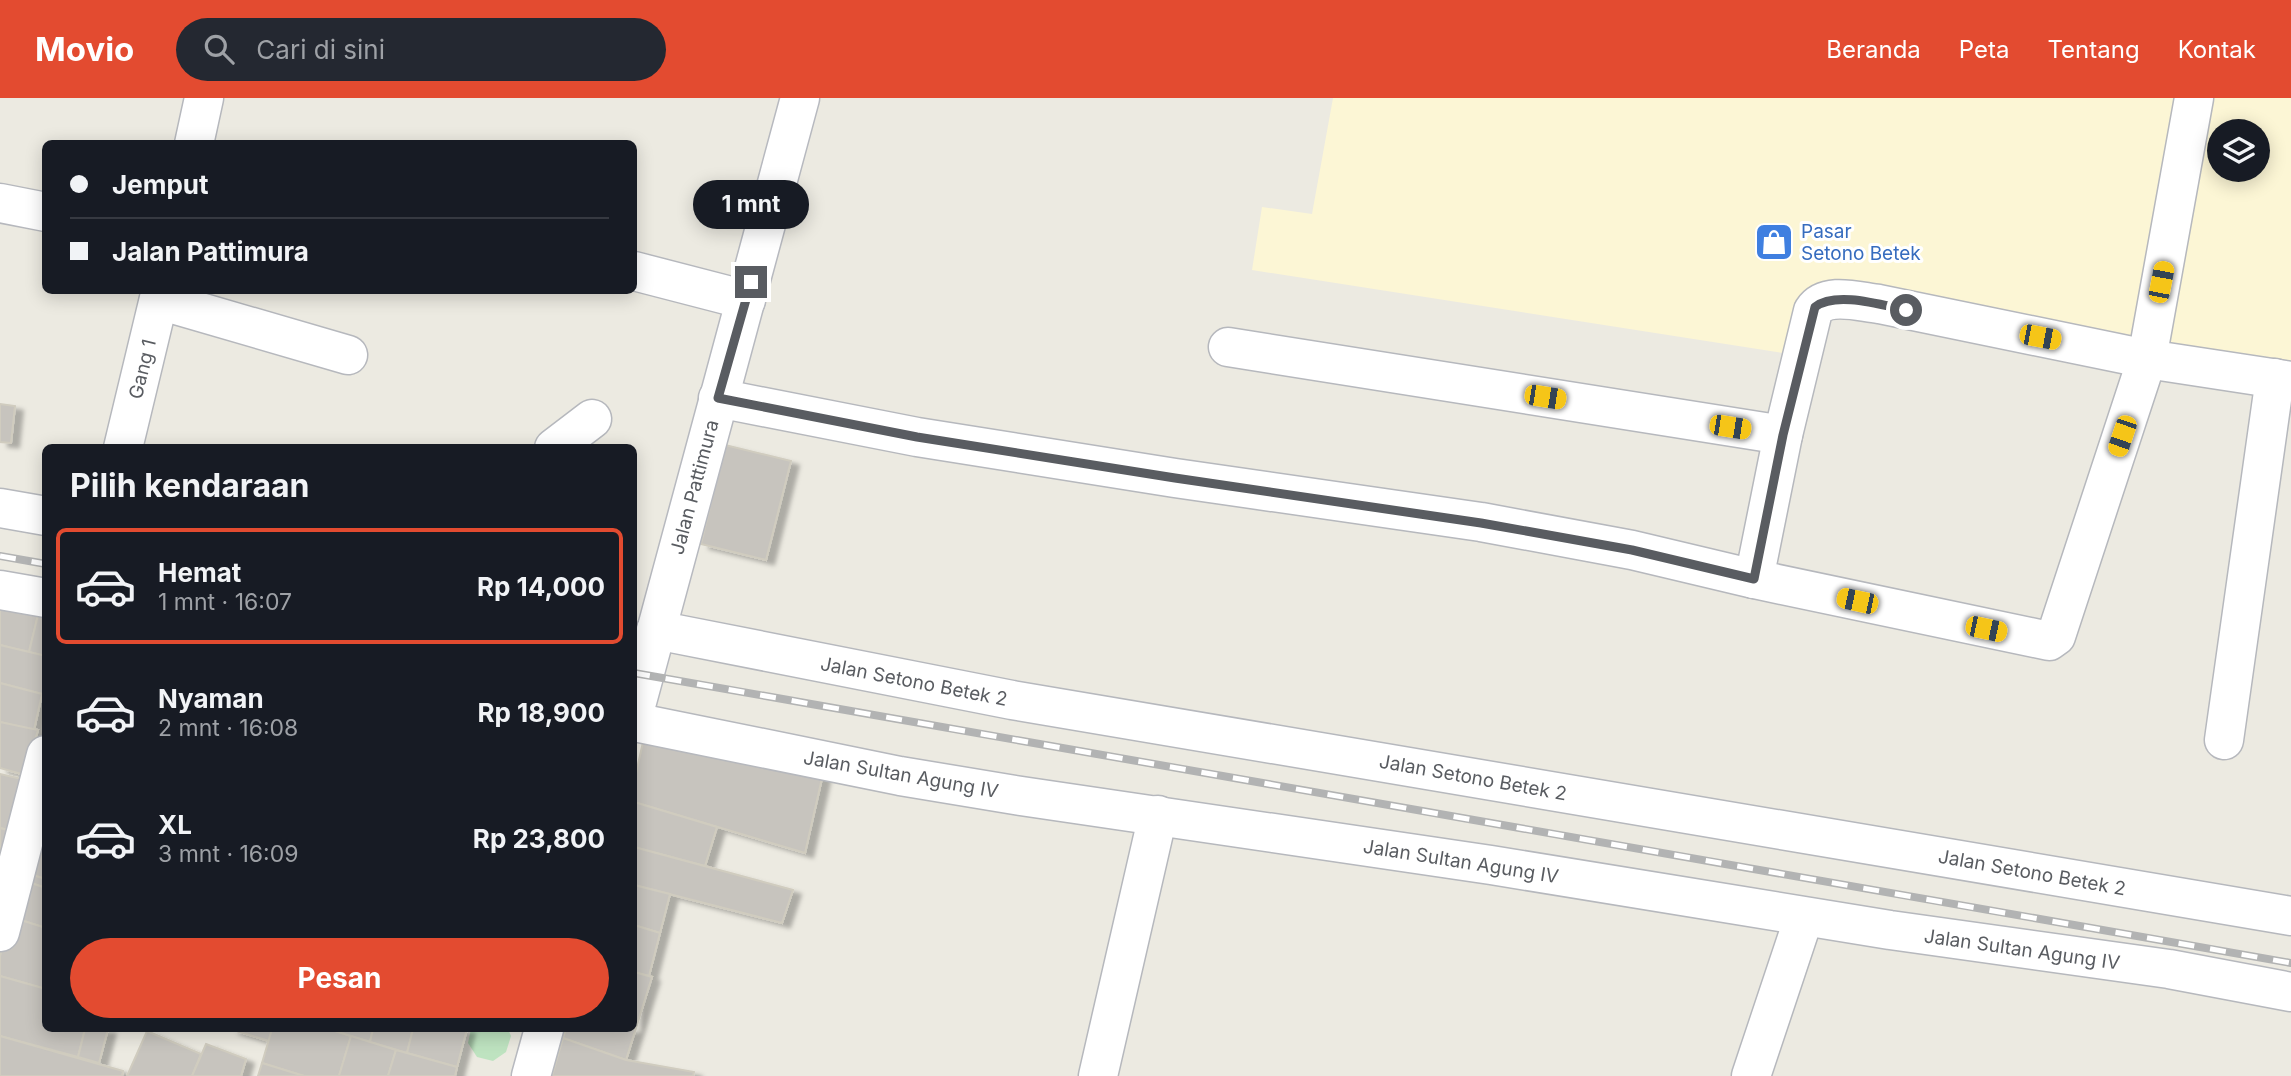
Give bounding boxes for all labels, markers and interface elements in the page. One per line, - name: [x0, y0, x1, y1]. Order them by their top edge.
- search box: [176, 18, 666, 81]
- text: Movio: [35, 29, 134, 69]
- icon: search: [200, 30, 238, 68]
- text: Cari di sini: [256, 34, 385, 65]
- text: Beranda: [1826, 35, 1921, 64]
- text: Peta: [1959, 35, 2009, 64]
- text: Tentang: [2047, 35, 2140, 64]
- text: Kontak: [2178, 35, 2256, 64]
- map controls: [2207, 119, 2270, 182]
- button: layers: [2207, 119, 2270, 182]
- text: Jemput: [112, 169, 209, 200]
- callout: 1 mnt: [693, 180, 809, 230]
- text: 1 mnt: [721, 190, 781, 218]
- place label: Pasar Setono Betek: [1801, 220, 1921, 265]
- shop icon: Pasar Setono Betek: [1753, 221, 1795, 263]
- text: Jalan Pattimura: [112, 236, 309, 267]
- car: [2147, 259, 2176, 305]
- route end: [735, 266, 767, 298]
- route start: [1890, 294, 1922, 326]
- car: [2018, 323, 2063, 351]
- street label: Gang 1: [124, 337, 161, 401]
- car: [1523, 383, 1568, 411]
- car: [1708, 413, 1753, 441]
- car: [2106, 413, 2139, 459]
- street label: Jalan Pattimura: [665, 417, 724, 557]
- text: Pilih kendaraan: [70, 466, 310, 505]
- icon: car: [74, 555, 137, 618]
- text: Hemat: [158, 557, 241, 588]
- text: Rp 14,000: [477, 571, 605, 602]
- car: [1835, 586, 1880, 616]
- text: 1 mnt · 16:07: [158, 588, 292, 616]
- car: [1964, 614, 2009, 644]
- street label: Jalan Setono Betek 2: [818, 652, 1009, 711]
- icon: car: [74, 681, 137, 744]
- text: Nyaman: [158, 683, 264, 714]
- text: Rp 18,900: [477, 697, 605, 728]
- text: 2 mnt · 16:08: [158, 714, 298, 742]
- street label: Jalan Sultan Agung IV: [802, 746, 1000, 803]
- street label: Jalan Setono Betek 2: [1377, 750, 1568, 805]
- icon: car: [74, 807, 137, 870]
- text: XL: [158, 809, 192, 840]
- text: Rp 23,800: [473, 823, 605, 854]
- street label: Jalan Sultan Agung IV: [1362, 835, 1560, 888]
- text: 3 mnt · 16:09: [158, 840, 299, 868]
- street label: Jalan Setono Betek 2: [1936, 845, 2127, 900]
- street label: Jalan Sultan Agung IV: [1922, 924, 2121, 975]
- button: Pesan: [70, 938, 609, 1018]

